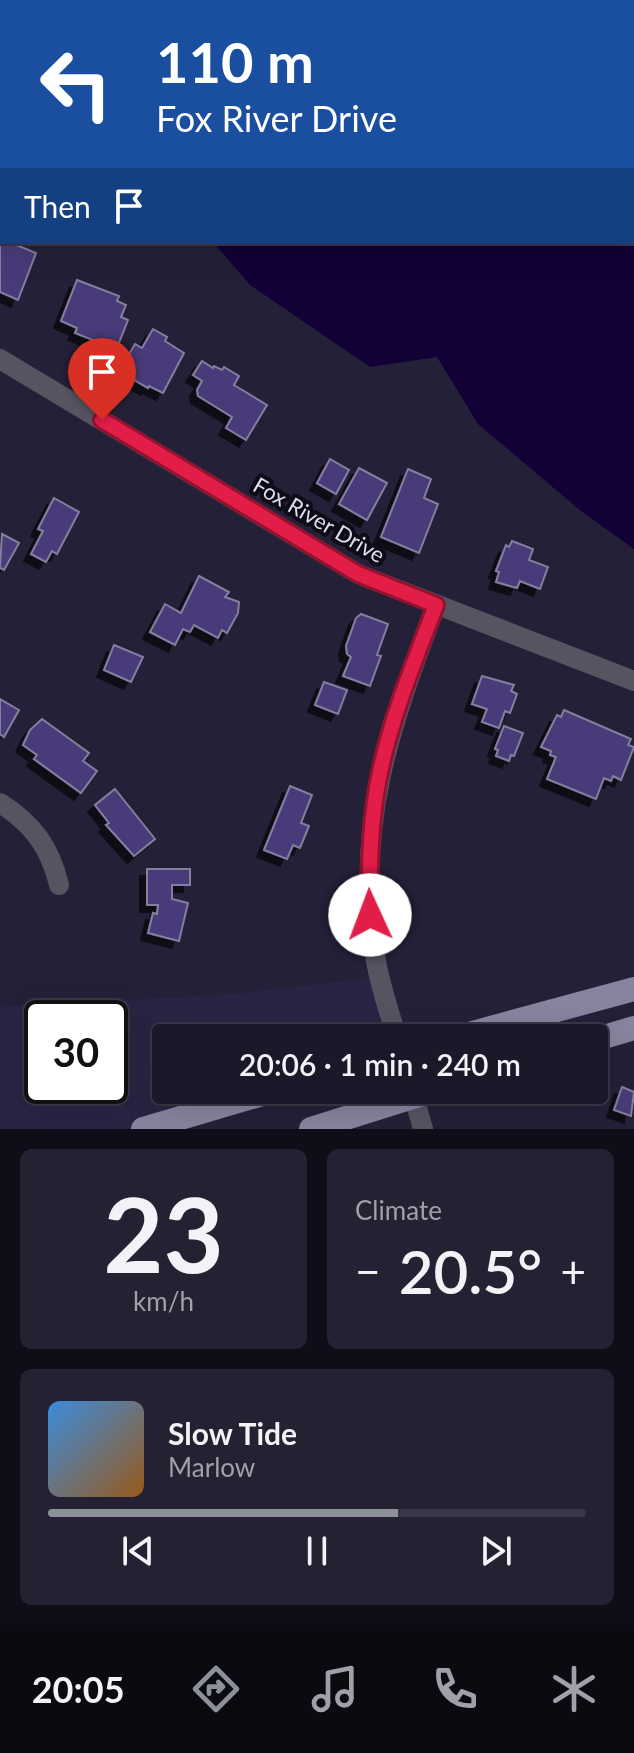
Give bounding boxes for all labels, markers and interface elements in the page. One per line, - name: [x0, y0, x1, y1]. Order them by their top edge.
- text: 110 m: [156, 28, 314, 95]
- icon: left: [24, 32, 128, 136]
- text: Fox River Drive: [156, 96, 397, 140]
- icon: arrive: [107, 184, 151, 228]
- text: Then: [24, 188, 91, 224]
- pin: [68, 338, 136, 420]
- icon: arrive: [80, 350, 124, 394]
- street label: Fox River Drive: [249, 471, 390, 568]
- position arrow: [328, 873, 412, 957]
- speed limit sign: 30: [24, 1000, 128, 1104]
- text: 20:06 · 1 min · 240 m: [239, 1046, 521, 1082]
- text: 23: [103, 1170, 224, 1295]
- text: Climate: [355, 1194, 442, 1226]
- text: 20.5°: [399, 1235, 542, 1307]
- text: −: [355, 1245, 381, 1297]
- text: +: [560, 1245, 586, 1297]
- text: km/h: [133, 1285, 194, 1317]
- text: Slow Tide: [168, 1415, 297, 1451]
- text: Marlow: [168, 1451, 255, 1483]
- icon: previous: [116, 1529, 160, 1573]
- icon: pause: [295, 1529, 339, 1573]
- icon: next: [474, 1529, 518, 1573]
- icon: directions: [188, 1661, 244, 1717]
- icon: music: [307, 1661, 363, 1717]
- icon: phone: [427, 1661, 483, 1717]
- icon: climate: [546, 1661, 602, 1717]
- text: 20:05: [32, 1667, 125, 1711]

